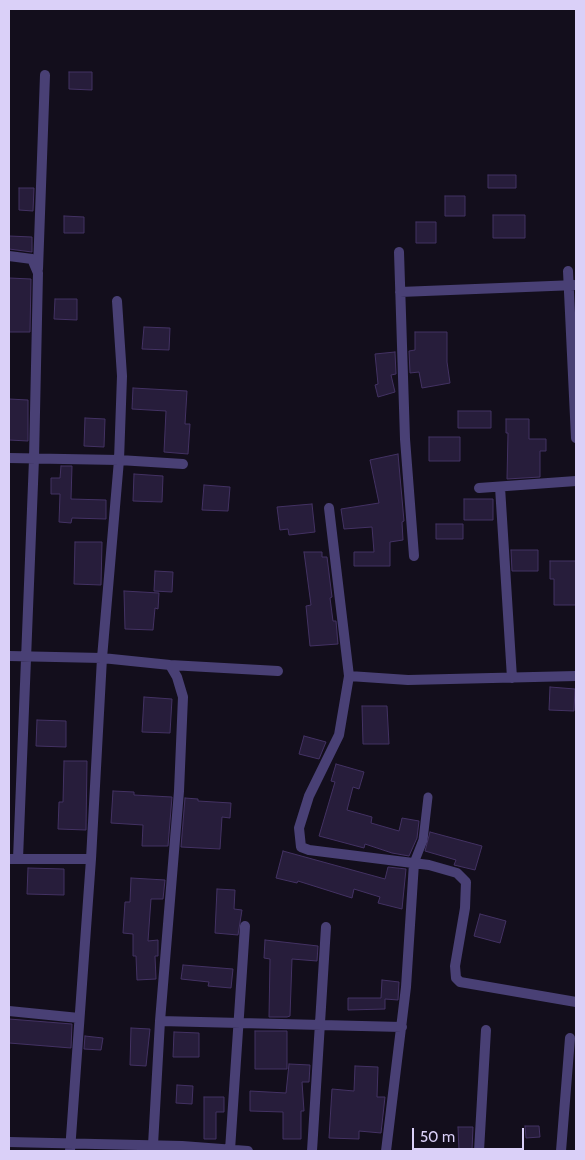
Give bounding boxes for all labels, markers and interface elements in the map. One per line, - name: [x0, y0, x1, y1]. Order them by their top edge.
- scale bar: [415, 1118, 528, 1150]
- text: 50 m: [420, 1128, 455, 1146]

